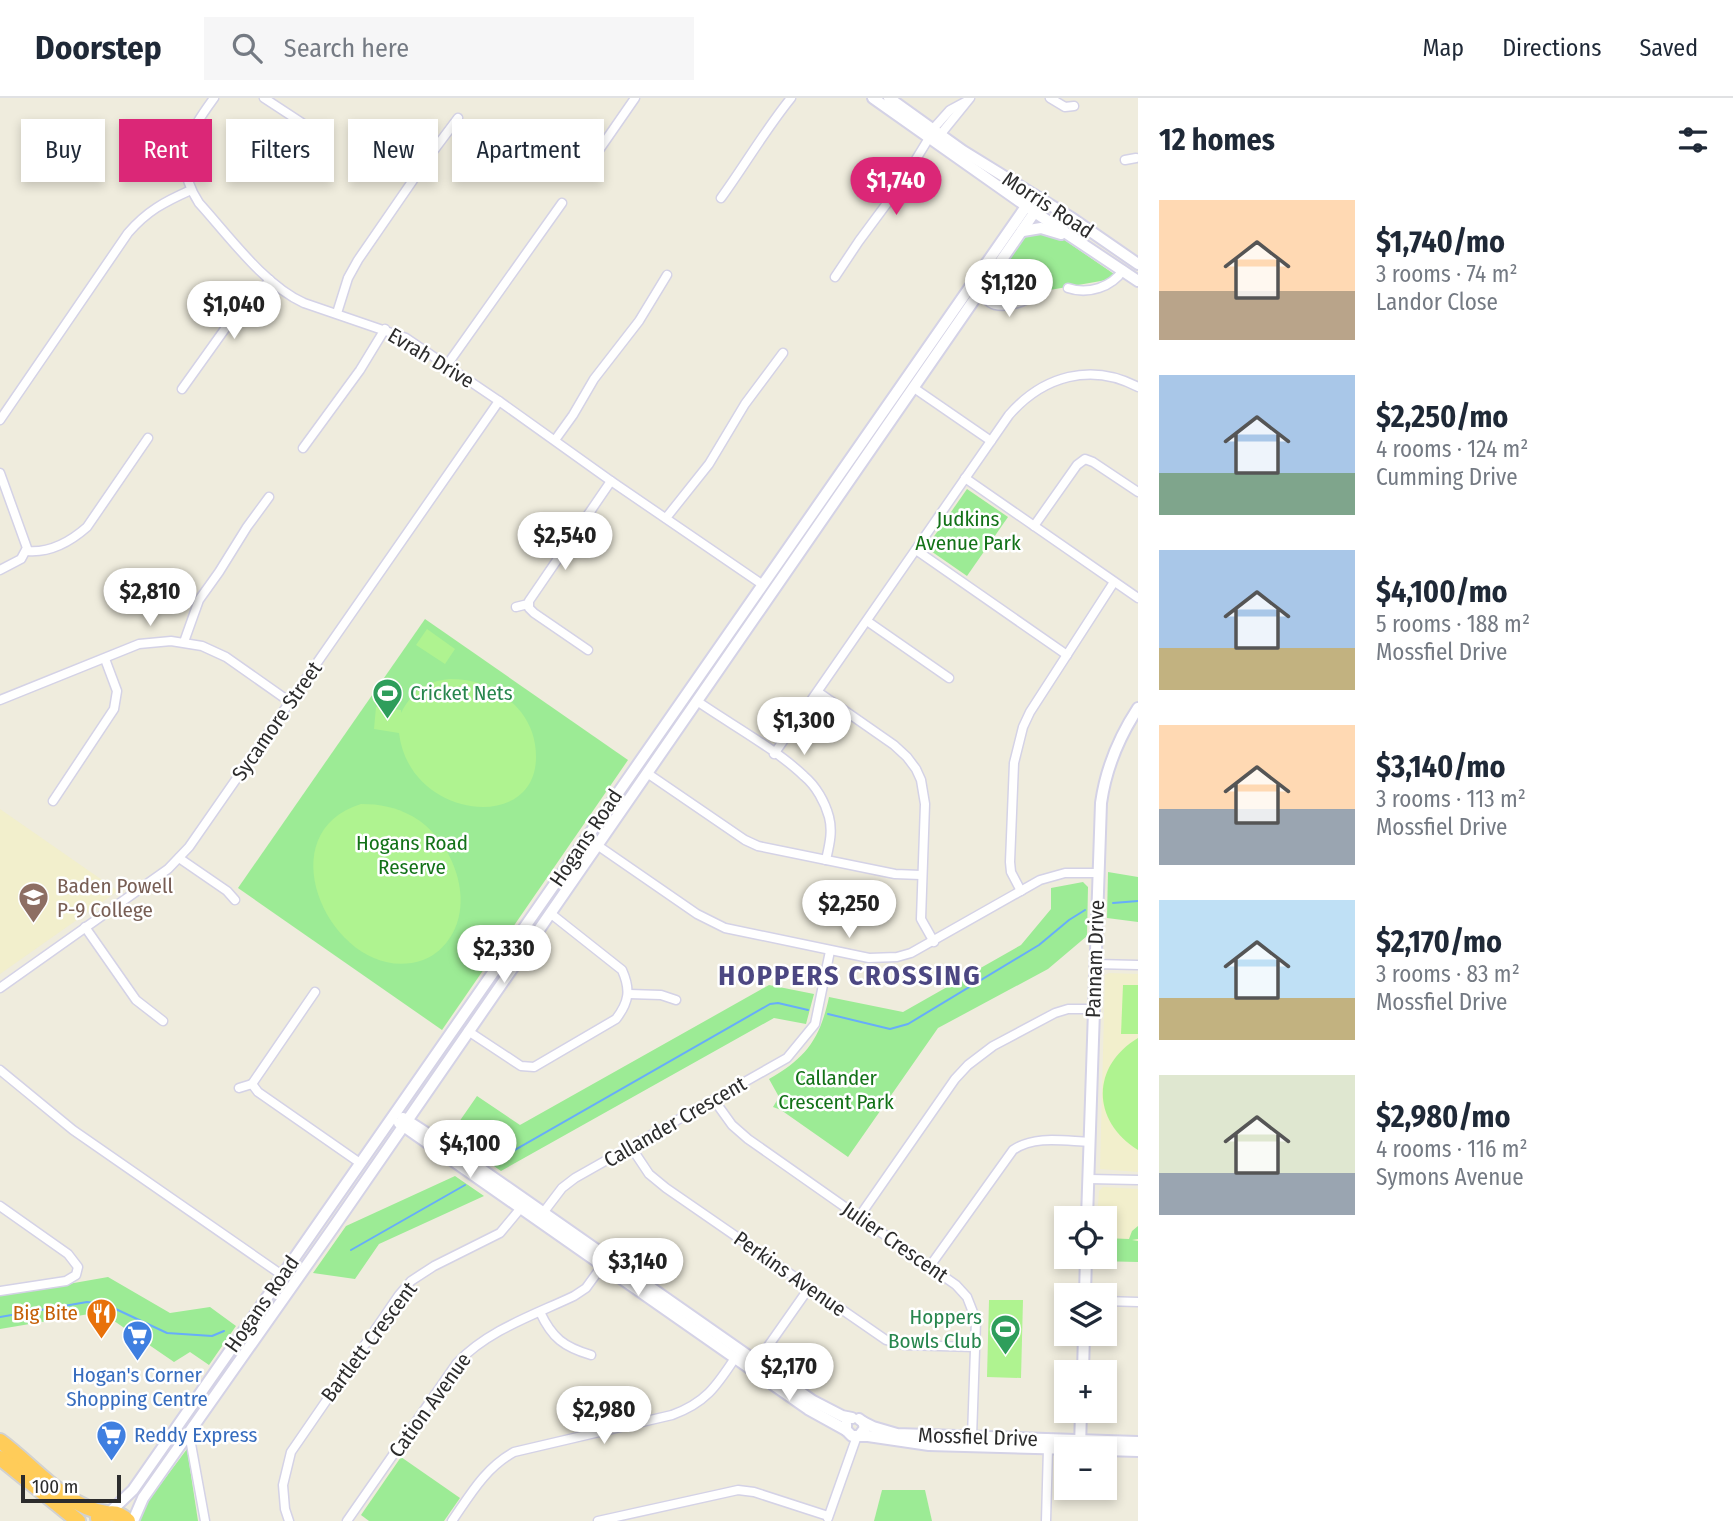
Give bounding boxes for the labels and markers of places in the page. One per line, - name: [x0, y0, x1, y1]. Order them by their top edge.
- pin: $1,740: [839, 158, 953, 217]
- pin: $1,120: [952, 260, 1066, 319]
- pin: $1,040: [177, 282, 291, 341]
- pin: $2,540: [508, 512, 622, 572]
- pin: $2,810: [93, 568, 207, 628]
- sports icon: Cricket Nets: [370, 676, 404, 720]
- place label: Cricket Nets: [410, 680, 513, 706]
- pin: $1,300: [747, 698, 861, 757]
- place label: Baden Powell P-9 College: [57, 873, 173, 923]
- pin: $2,250: [792, 880, 906, 940]
- school or university icon: Baden Powell P-9 College: [17, 881, 51, 925]
- pin: $2,330: [447, 926, 561, 985]
- pin: $4,100: [413, 1121, 527, 1180]
- pin: $3,140: [581, 1238, 695, 1298]
- restaurant icon: Big Bite: [84, 1296, 118, 1340]
- place label: Big Bite: [13, 1300, 78, 1326]
- place label: Hoppers Bowls Club: [888, 1304, 982, 1354]
- sports icon: Hoppers Bowls Club: [988, 1312, 1022, 1356]
- supermarket icon: Hogan's Corner Shopping Centre: [120, 1318, 154, 1362]
- pin: $2,170: [732, 1344, 846, 1403]
- place label: Hogan's Corner Shopping Centre: [66, 1362, 208, 1412]
- pin: $2,980: [547, 1386, 661, 1446]
- supermarket icon: Reddy Express: [94, 1418, 128, 1462]
- place label: Reddy Express: [134, 1422, 257, 1448]

